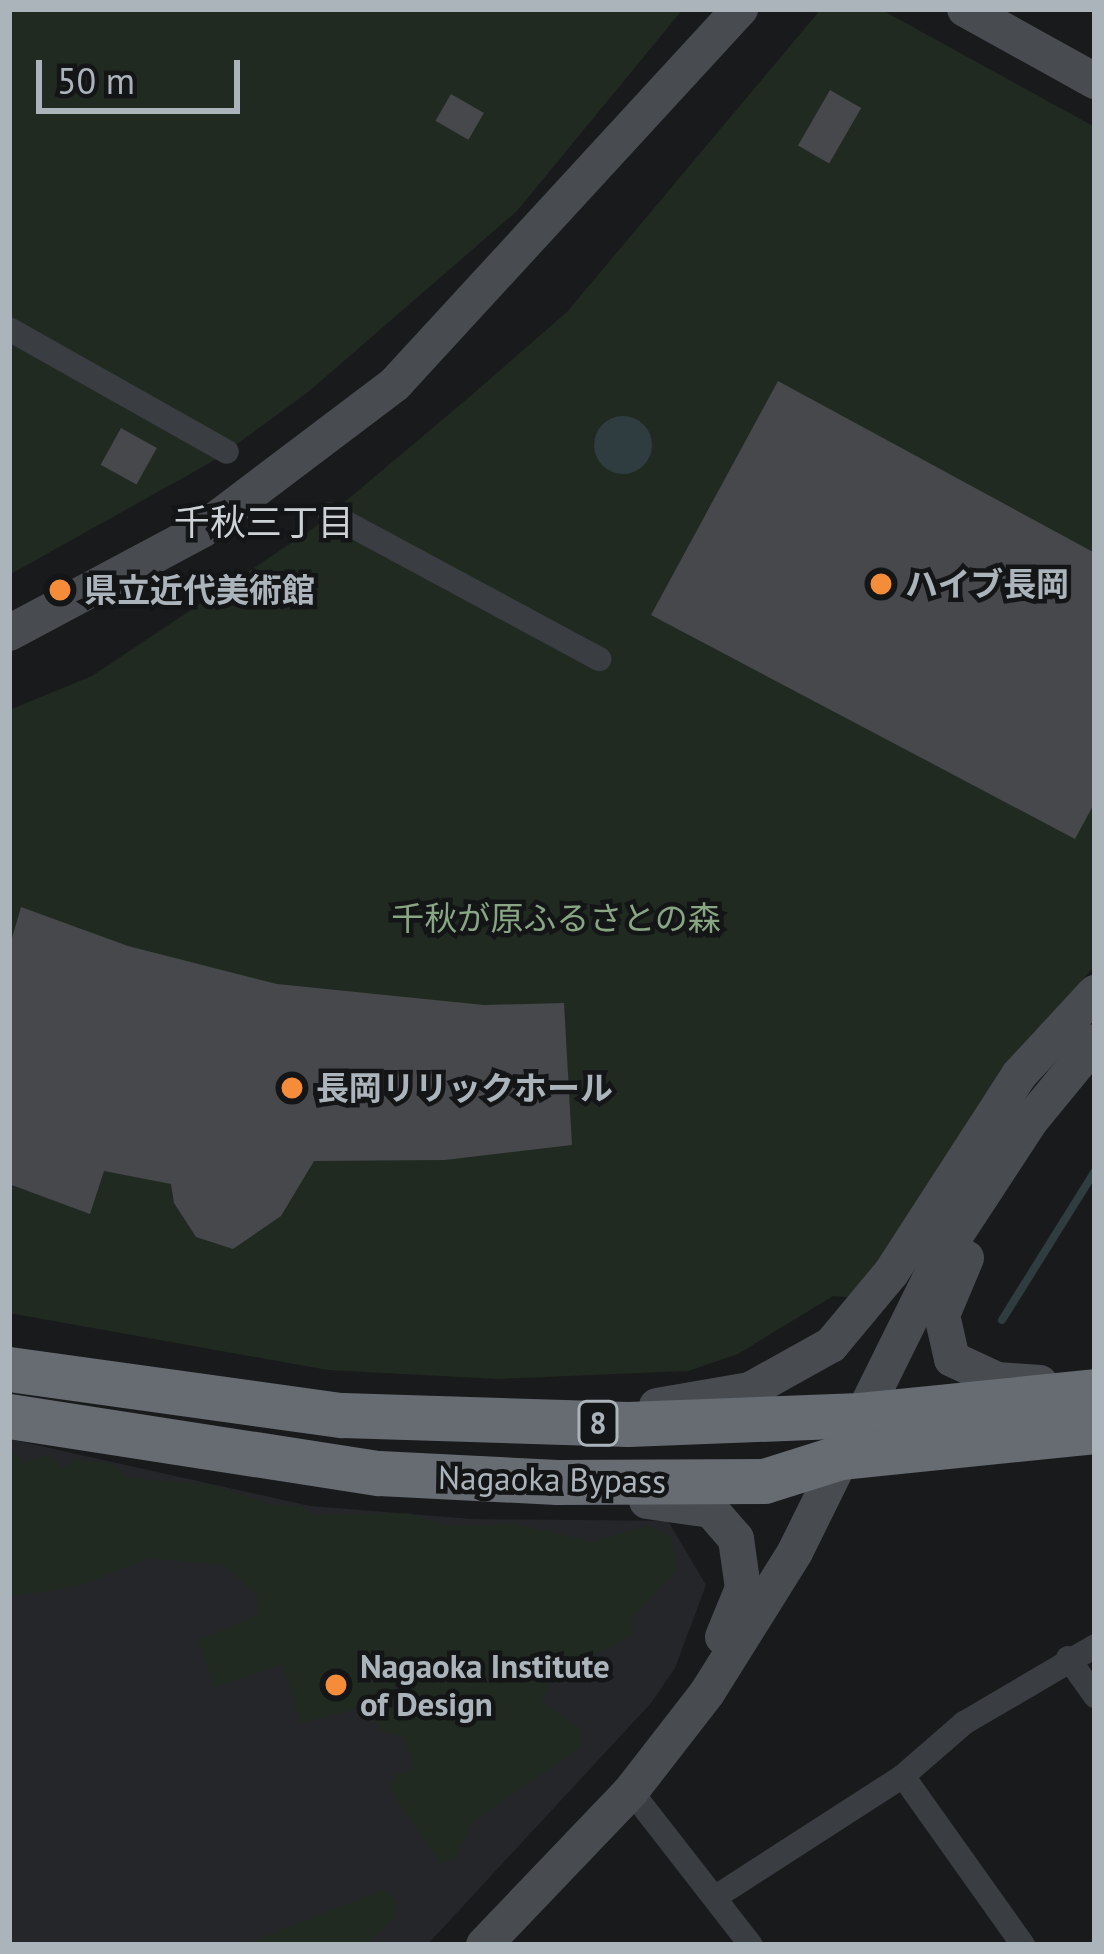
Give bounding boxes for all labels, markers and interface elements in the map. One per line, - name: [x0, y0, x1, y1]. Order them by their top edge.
- scale bar: [42, 36, 246, 110]
- text: 50 m: [57, 57, 135, 104]
- district label: 千秋三丁目: [174, 500, 354, 544]
- place label: ハイブ長岡: [905, 564, 1070, 604]
- place label: 県立近代美術館: [84, 570, 315, 610]
- marker: ハイブ長岡: [868, 571, 894, 597]
- marker: 県立近代美術館: [47, 577, 73, 603]
- park label: 千秋が原ふるさとの森: [391, 898, 721, 938]
- place label: 長岡リリックホール: [316, 1068, 613, 1108]
- marker: 長岡リリックホール: [279, 1075, 305, 1101]
- road number: 8: [577, 1399, 619, 1447]
- street label: Nagaoka Bypass: [438, 1457, 666, 1501]
- place label: Nagaoka Institute of Design: [360, 1646, 610, 1724]
- marker: Nagaoka Institute of Design: [323, 1672, 349, 1698]

